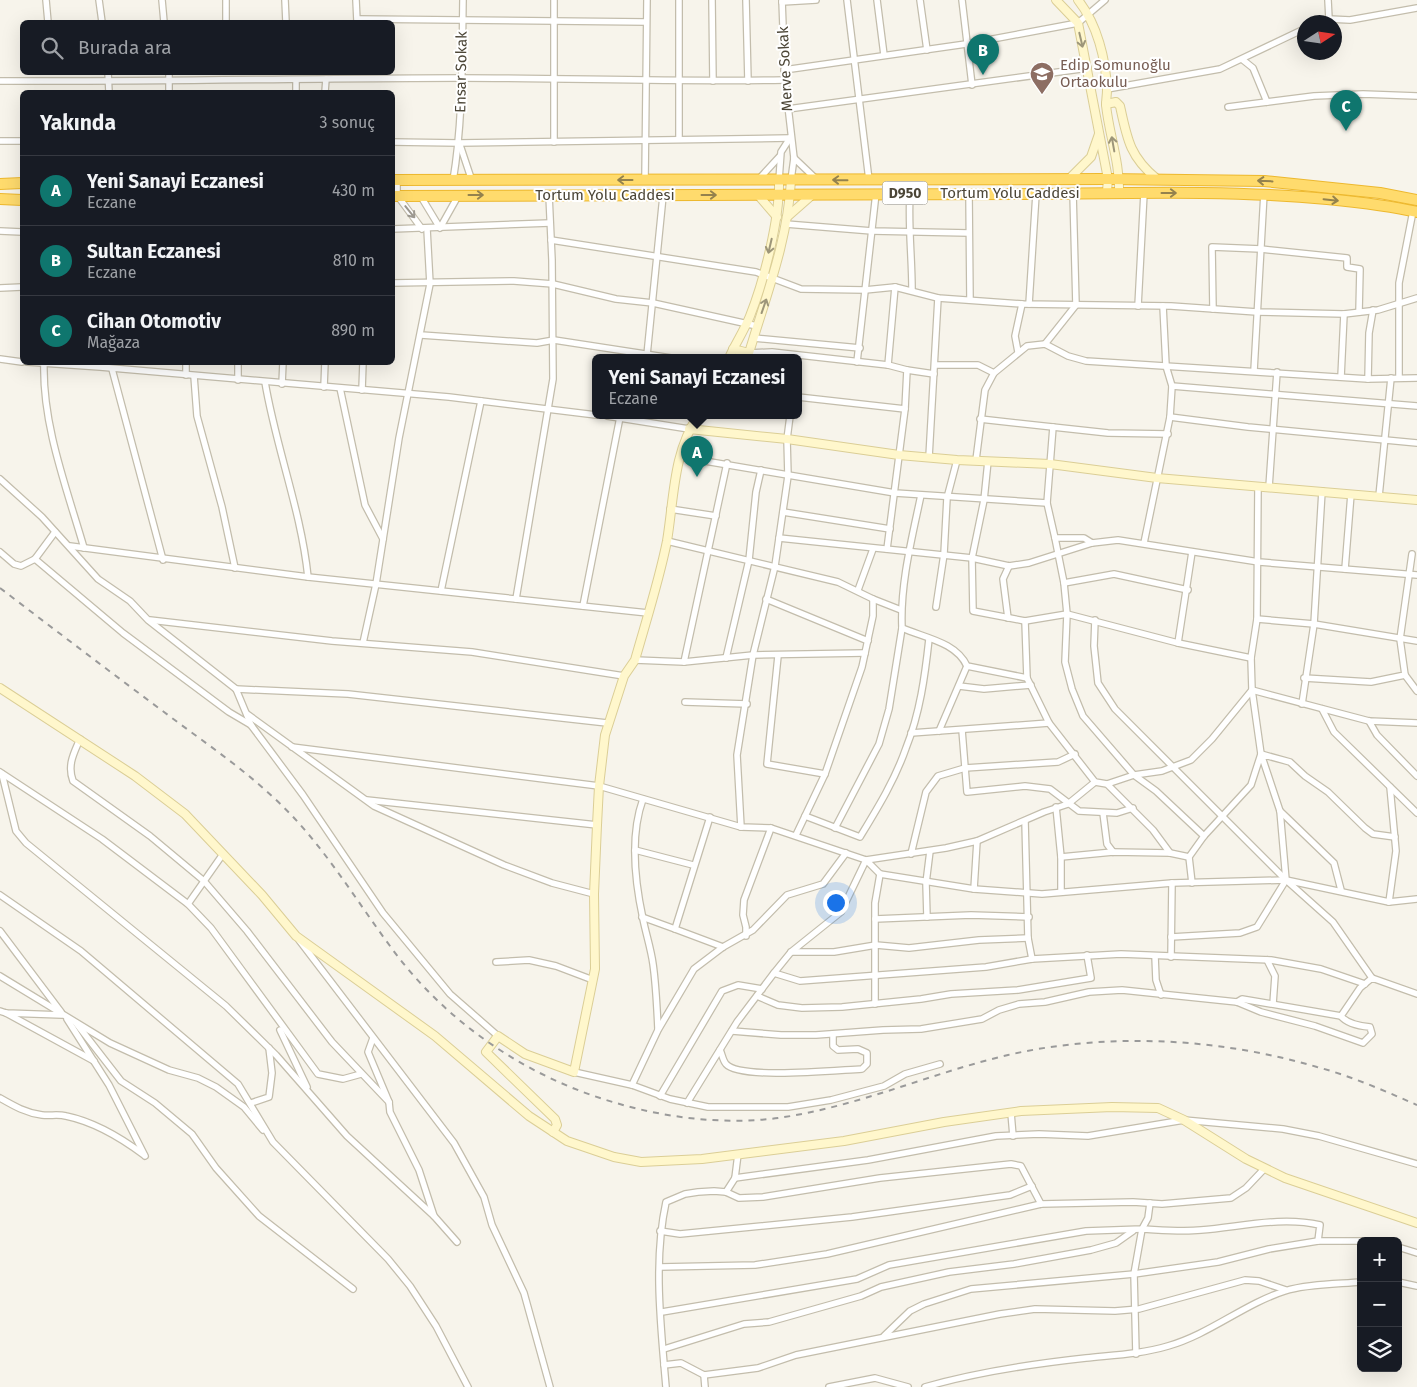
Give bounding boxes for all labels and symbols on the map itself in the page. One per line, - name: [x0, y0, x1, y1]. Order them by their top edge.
- north arrow: [1297, 15, 1342, 60]
- street label: Merve Sokak: [774, 26, 796, 112]
- street label: Ensar Sokak: [451, 31, 471, 113]
- one-way arrow: [1077, 31, 1086, 47]
- pin: B: [967, 34, 999, 75]
- place label: Edip Somunoğlu Ortaokulu: [1060, 56, 1171, 91]
- school or university icon: Edip Somunoğlu Ortaokulu: [1029, 61, 1055, 95]
- pin: C: [1330, 90, 1362, 131]
- one-way arrow: [1108, 136, 1117, 152]
- one-way arrow: [617, 175, 633, 185]
- one-way arrow: [832, 175, 848, 185]
- one-way arrow: [1257, 177, 1273, 186]
- road number: D950: [882, 182, 928, 204]
- street label: Tortum Yolu Caddesi: [940, 184, 1080, 202]
- street label: Tortum Yolu Caddesi: [535, 186, 675, 204]
- one-way arrow: [1160, 188, 1176, 198]
- one-way arrow: [468, 190, 484, 200]
- one-way arrow: [700, 190, 716, 200]
- one-way arrow: [1322, 195, 1338, 205]
- one-way arrow: [405, 205, 416, 218]
- one-way arrow: [765, 237, 774, 253]
- one-way arrow: [760, 298, 769, 314]
- pin: A: [681, 436, 713, 477]
- your location: [823, 890, 849, 916]

